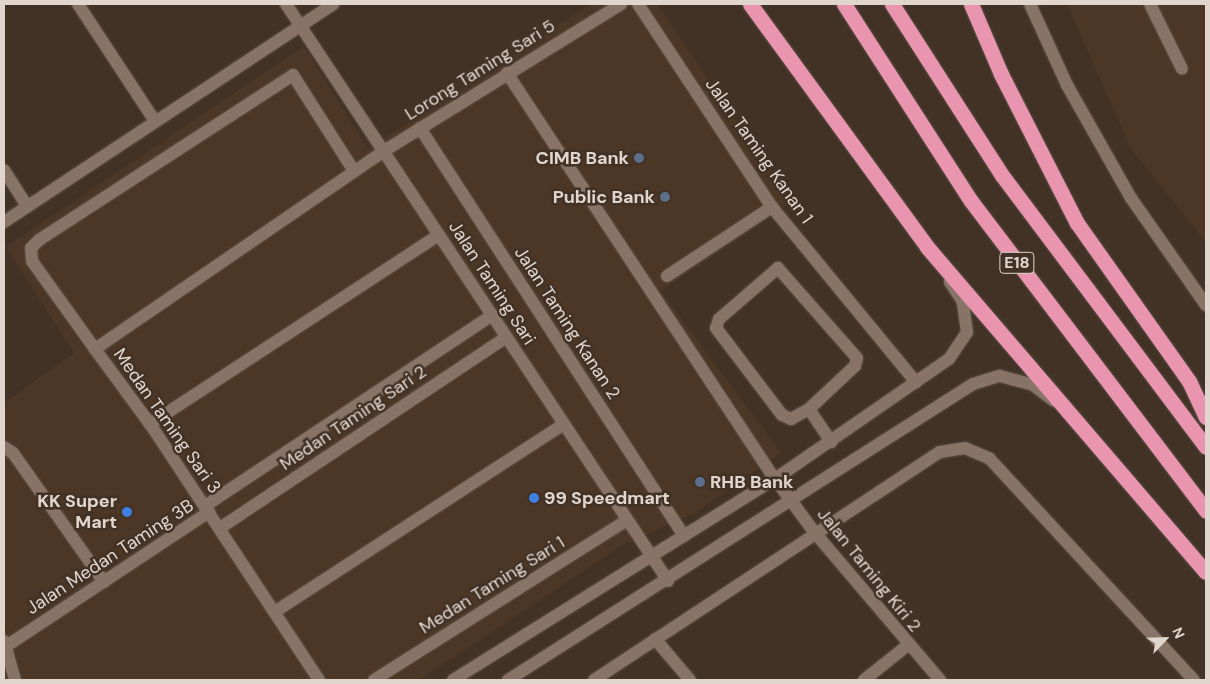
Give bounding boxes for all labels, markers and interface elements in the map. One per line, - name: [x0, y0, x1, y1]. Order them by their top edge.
- street label: Lorong Taming Sari 5: [401, 15, 559, 125]
- street label: Jalan Taming Kanan 1: [701, 74, 817, 228]
- place label: CIMB Bank: [536, 147, 629, 169]
- marker: CIMB Bank: [633, 152, 645, 164]
- place label: Public Bank: [553, 186, 655, 208]
- marker: Public Bank: [659, 191, 671, 203]
- street label: Jalan Taming Sari: [444, 217, 540, 349]
- street label: Jalan Taming Kanan 2: [510, 243, 624, 403]
- road number: E18: [998, 250, 1036, 276]
- street label: Medan Taming Sari 3: [109, 344, 225, 498]
- street label: Medan Taming Sari 2: [276, 361, 430, 475]
- place label: RHB Bank: [710, 471, 793, 493]
- marker: RHB Bank: [694, 476, 706, 488]
- place label: 99 Speedmart: [544, 487, 670, 509]
- place label: KK Super Mart: [37, 491, 117, 534]
- marker: 99 Speedmart: [528, 492, 540, 504]
- street label: Jalan Medan Taming 3B: [22, 495, 198, 619]
- street label: Jalan Taming Kiri 2: [813, 504, 925, 636]
- marker: KK Super Mart: [121, 506, 133, 518]
- street label: Medan Taming Sari 1: [415, 532, 569, 638]
- north arrow: [1140, 614, 1190, 664]
- text: N: [1168, 625, 1189, 641]

